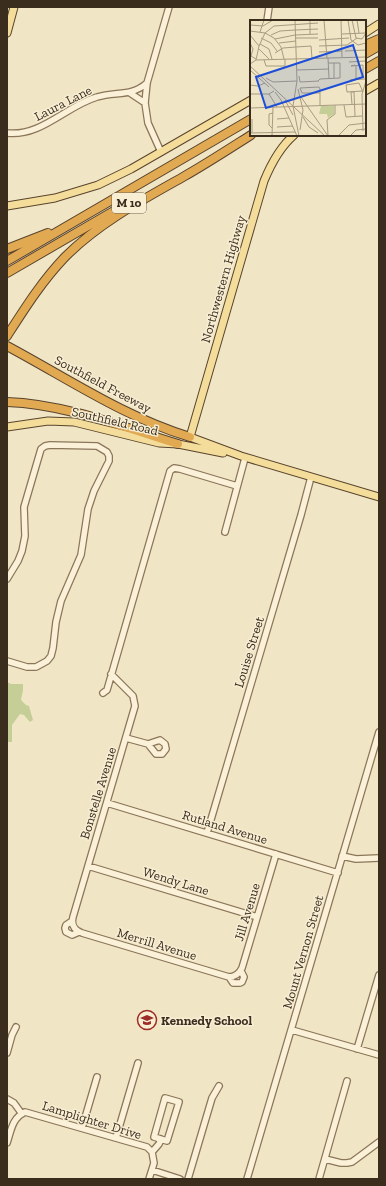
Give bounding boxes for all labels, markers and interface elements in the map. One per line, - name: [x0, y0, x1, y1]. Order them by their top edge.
- inset map: [250, 20, 366, 136]
- street label: Laura Lane: [32, 82, 94, 124]
- road number: M 10: [112, 193, 146, 213]
- street label: Northwestern Highway: [198, 213, 248, 344]
- street label: Southfield Freeway: [52, 352, 154, 416]
- street label: Southfield Road: [70, 404, 160, 438]
- street label: Louise Street: [231, 614, 267, 689]
- street label: Bonstelle Avenue: [77, 745, 119, 841]
- street label: Rutland Avenue: [181, 807, 269, 847]
- street label: Wendy Lane: [141, 864, 211, 898]
- street label: Jill Avenue: [231, 881, 263, 943]
- street label: Mount Vernon Street: [280, 893, 326, 1011]
- street label: Merrill Avenue: [115, 925, 199, 963]
- school or university icon: Kennedy School: [136, 1009, 158, 1031]
- place label: Kennedy School: [161, 1013, 252, 1028]
- street label: Lamplighter Drive: [41, 1098, 143, 1142]

